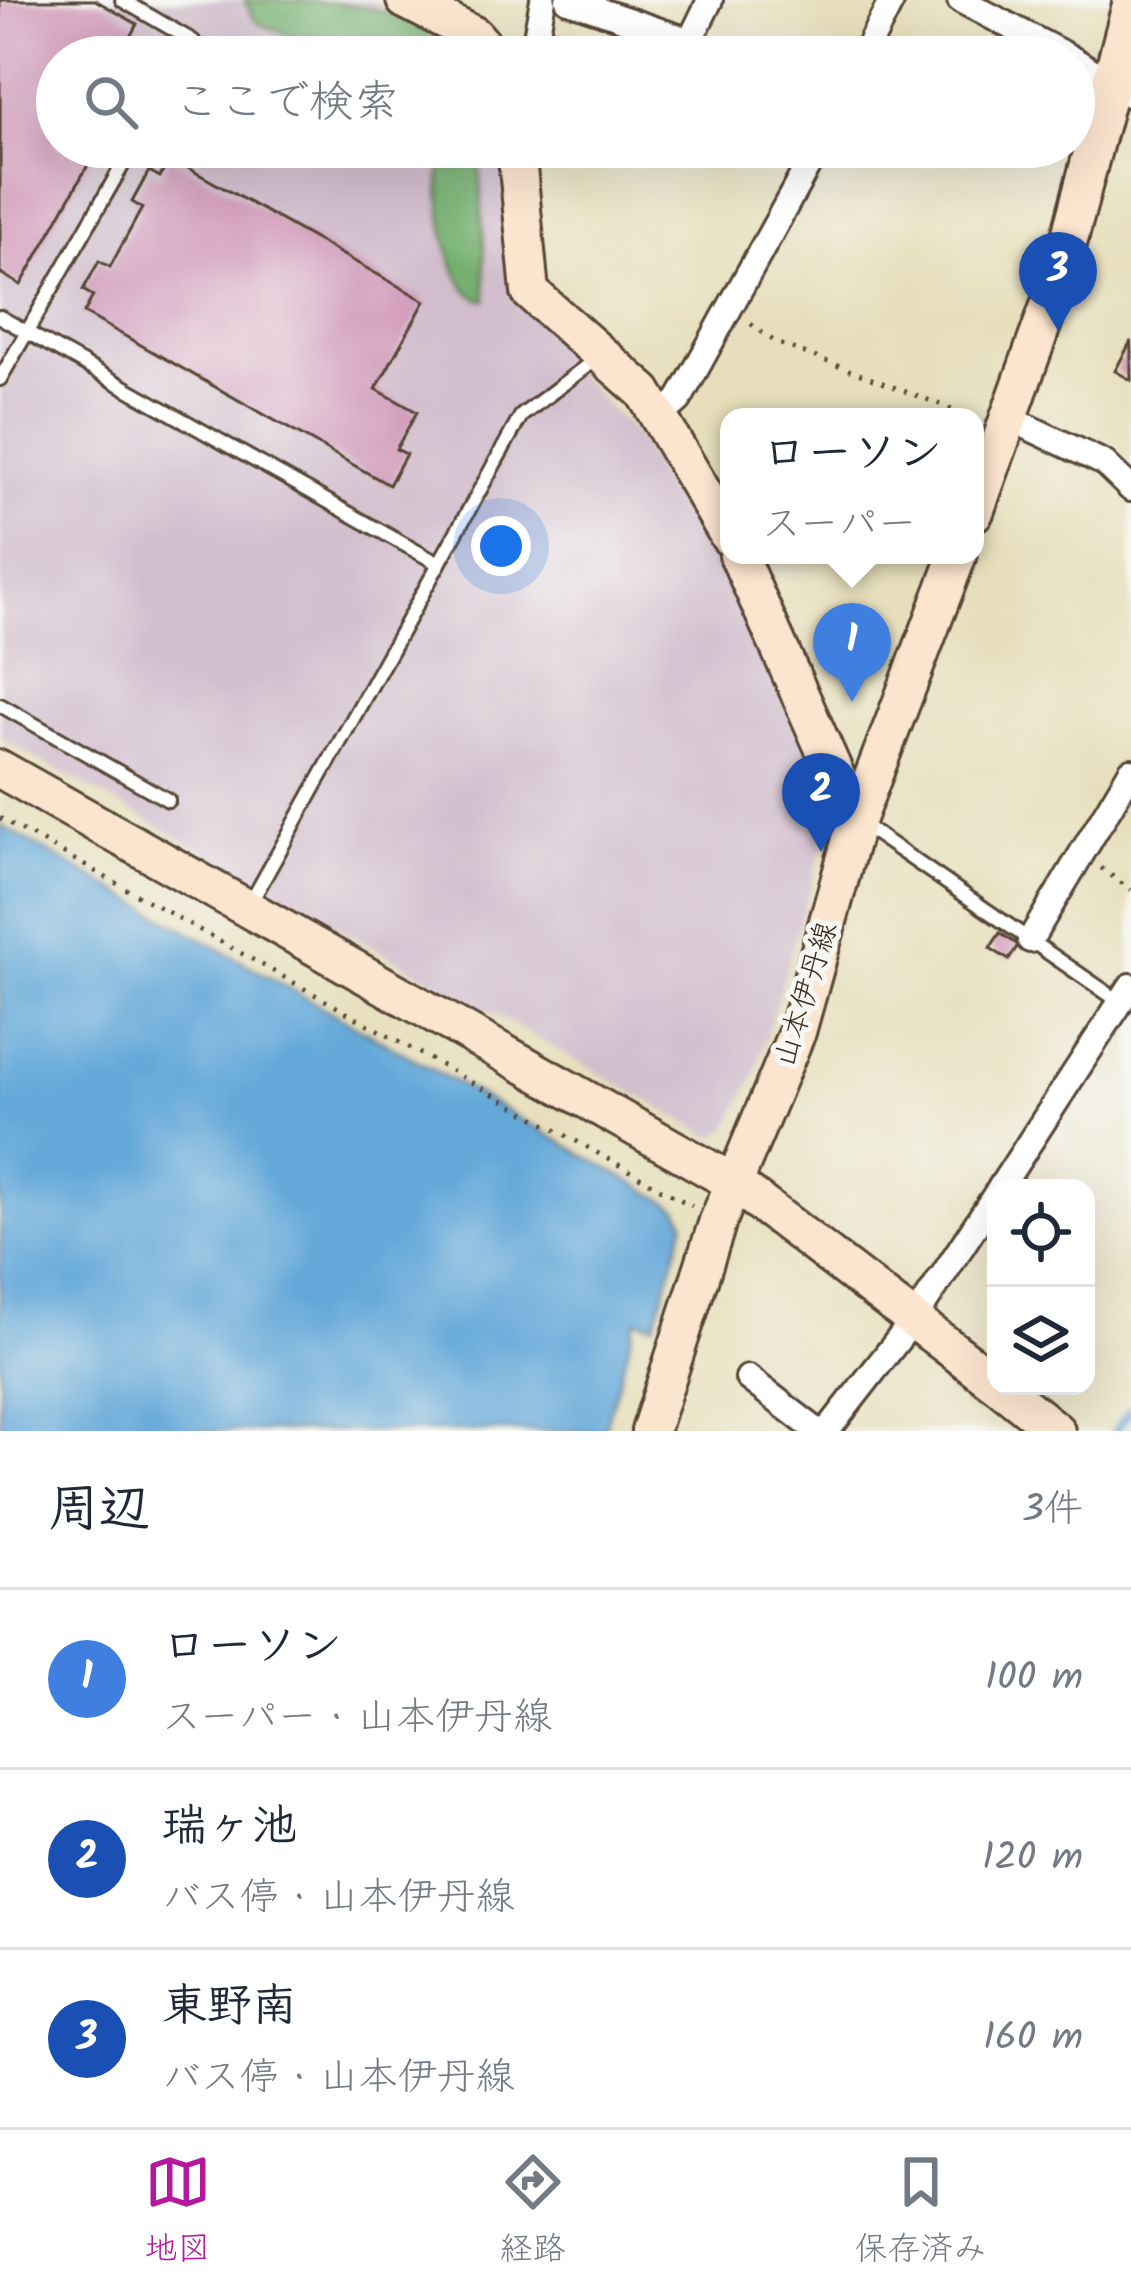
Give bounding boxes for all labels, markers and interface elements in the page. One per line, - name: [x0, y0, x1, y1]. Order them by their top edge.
- search box: [36, 36, 1095, 168]
- text: ここで検索: [174, 68, 399, 140]
- icon: search: [78, 69, 144, 135]
- pin: 3: [1019, 232, 1097, 331]
- popup: [720, 408, 984, 564]
- text: ローソン: [762, 419, 942, 491]
- text: スーパー: [762, 495, 916, 557]
- your location: [471, 516, 531, 576]
- pin: 1: [813, 603, 891, 702]
- pin: 2: [782, 753, 860, 852]
- street label: 山本伊丹線: [762, 916, 852, 1073]
- map controls: [987, 1179, 1095, 1395]
- button: locate: [987, 1179, 1095, 1287]
- button: layers: [987, 1287, 1095, 1395]
- text: 周辺: [48, 1471, 150, 1552]
- text: 3件: [1022, 1480, 1083, 1542]
- text: ローソン: [162, 1612, 342, 1684]
- text: 1: [81, 1648, 93, 1710]
- text: 100 m: [985, 1648, 1083, 1710]
- text: スーパー · 山本伊丹線: [162, 1688, 552, 1750]
- text: 瑞ヶ池: [162, 1792, 297, 1864]
- text: 2: [76, 1828, 98, 1890]
- text: 120 m: [982, 1828, 1083, 1890]
- text: バス停 · 山本伊丹線: [162, 1868, 515, 1930]
- text: 東野南: [162, 1972, 297, 2044]
- text: 3: [76, 2008, 98, 2070]
- text: 160 m: [983, 2008, 1083, 2070]
- text: バス停 · 山本伊丹線: [162, 2048, 515, 2110]
- tab: 地図: [145, 2149, 211, 2277]
- tab: 経路: [500, 2149, 566, 2277]
- tab: 保存済み: [855, 2149, 987, 2277]

